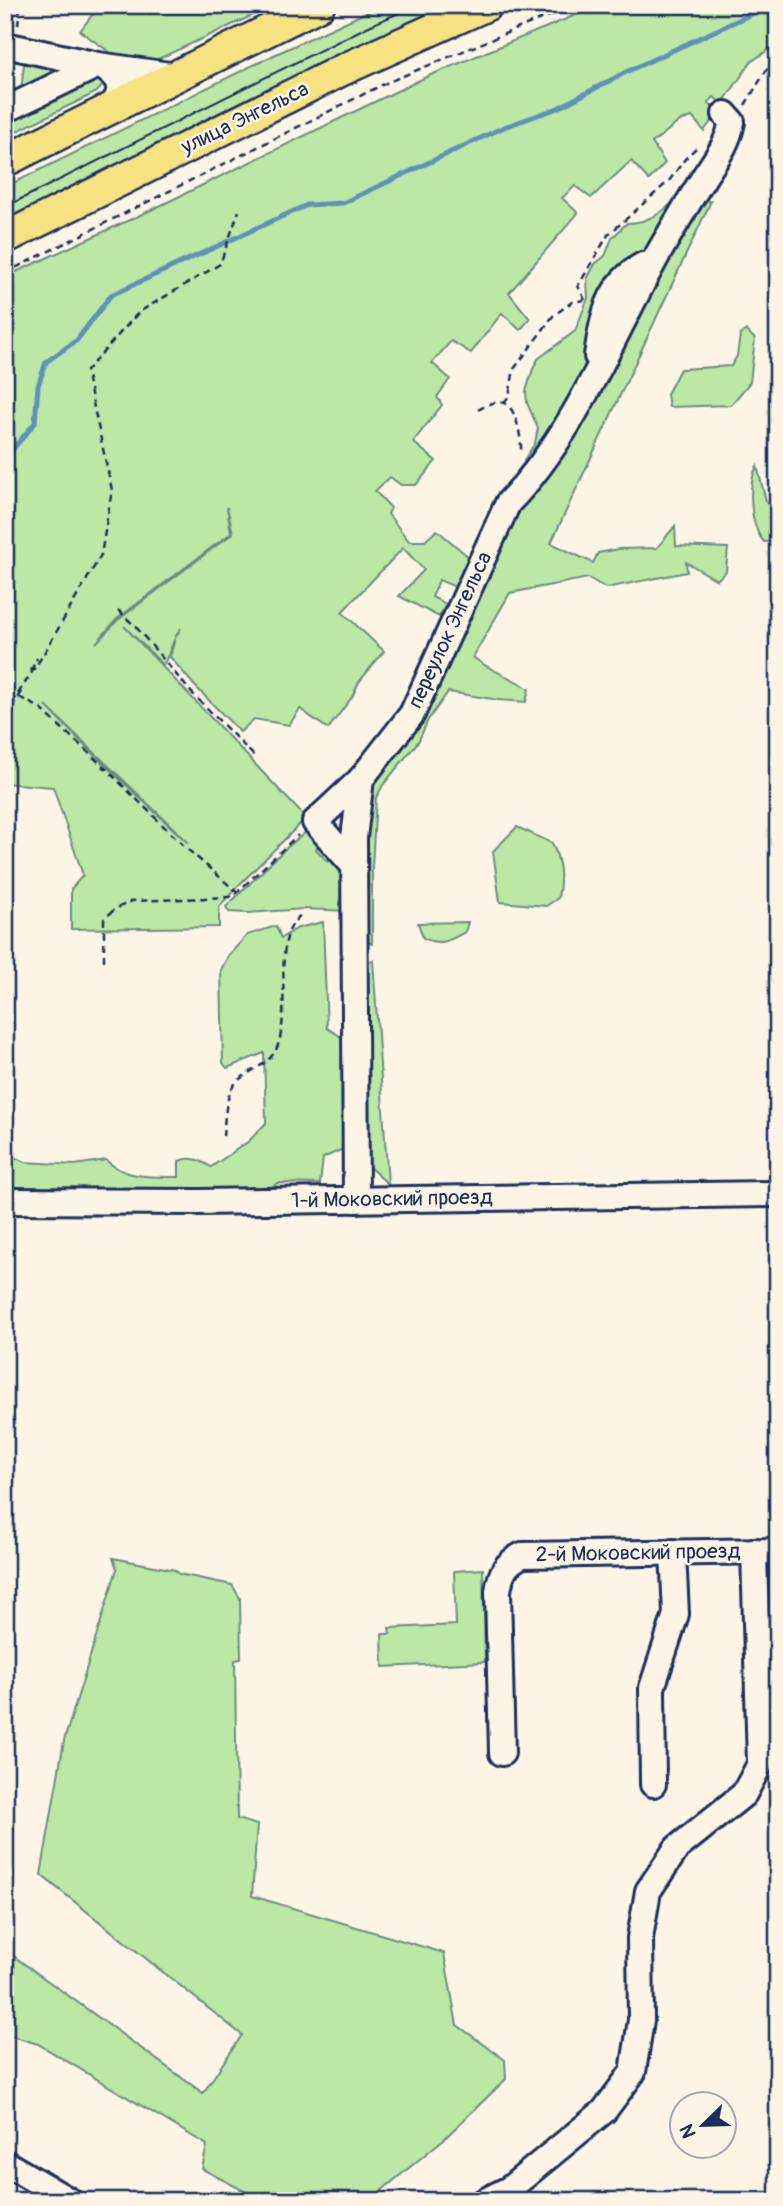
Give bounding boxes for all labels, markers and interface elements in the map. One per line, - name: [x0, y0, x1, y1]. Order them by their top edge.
- street label: улица Энгельса: [176, 75, 313, 161]
- street label: переулок Энгельса: [402, 547, 498, 713]
- street label: 1-й Моковский проезд: [291, 1184, 493, 1214]
- street label: 2-й Моковский проезд: [535, 1538, 741, 1568]
- north arrow: [668, 2090, 738, 2160]
- text: N: [675, 2121, 702, 2142]

